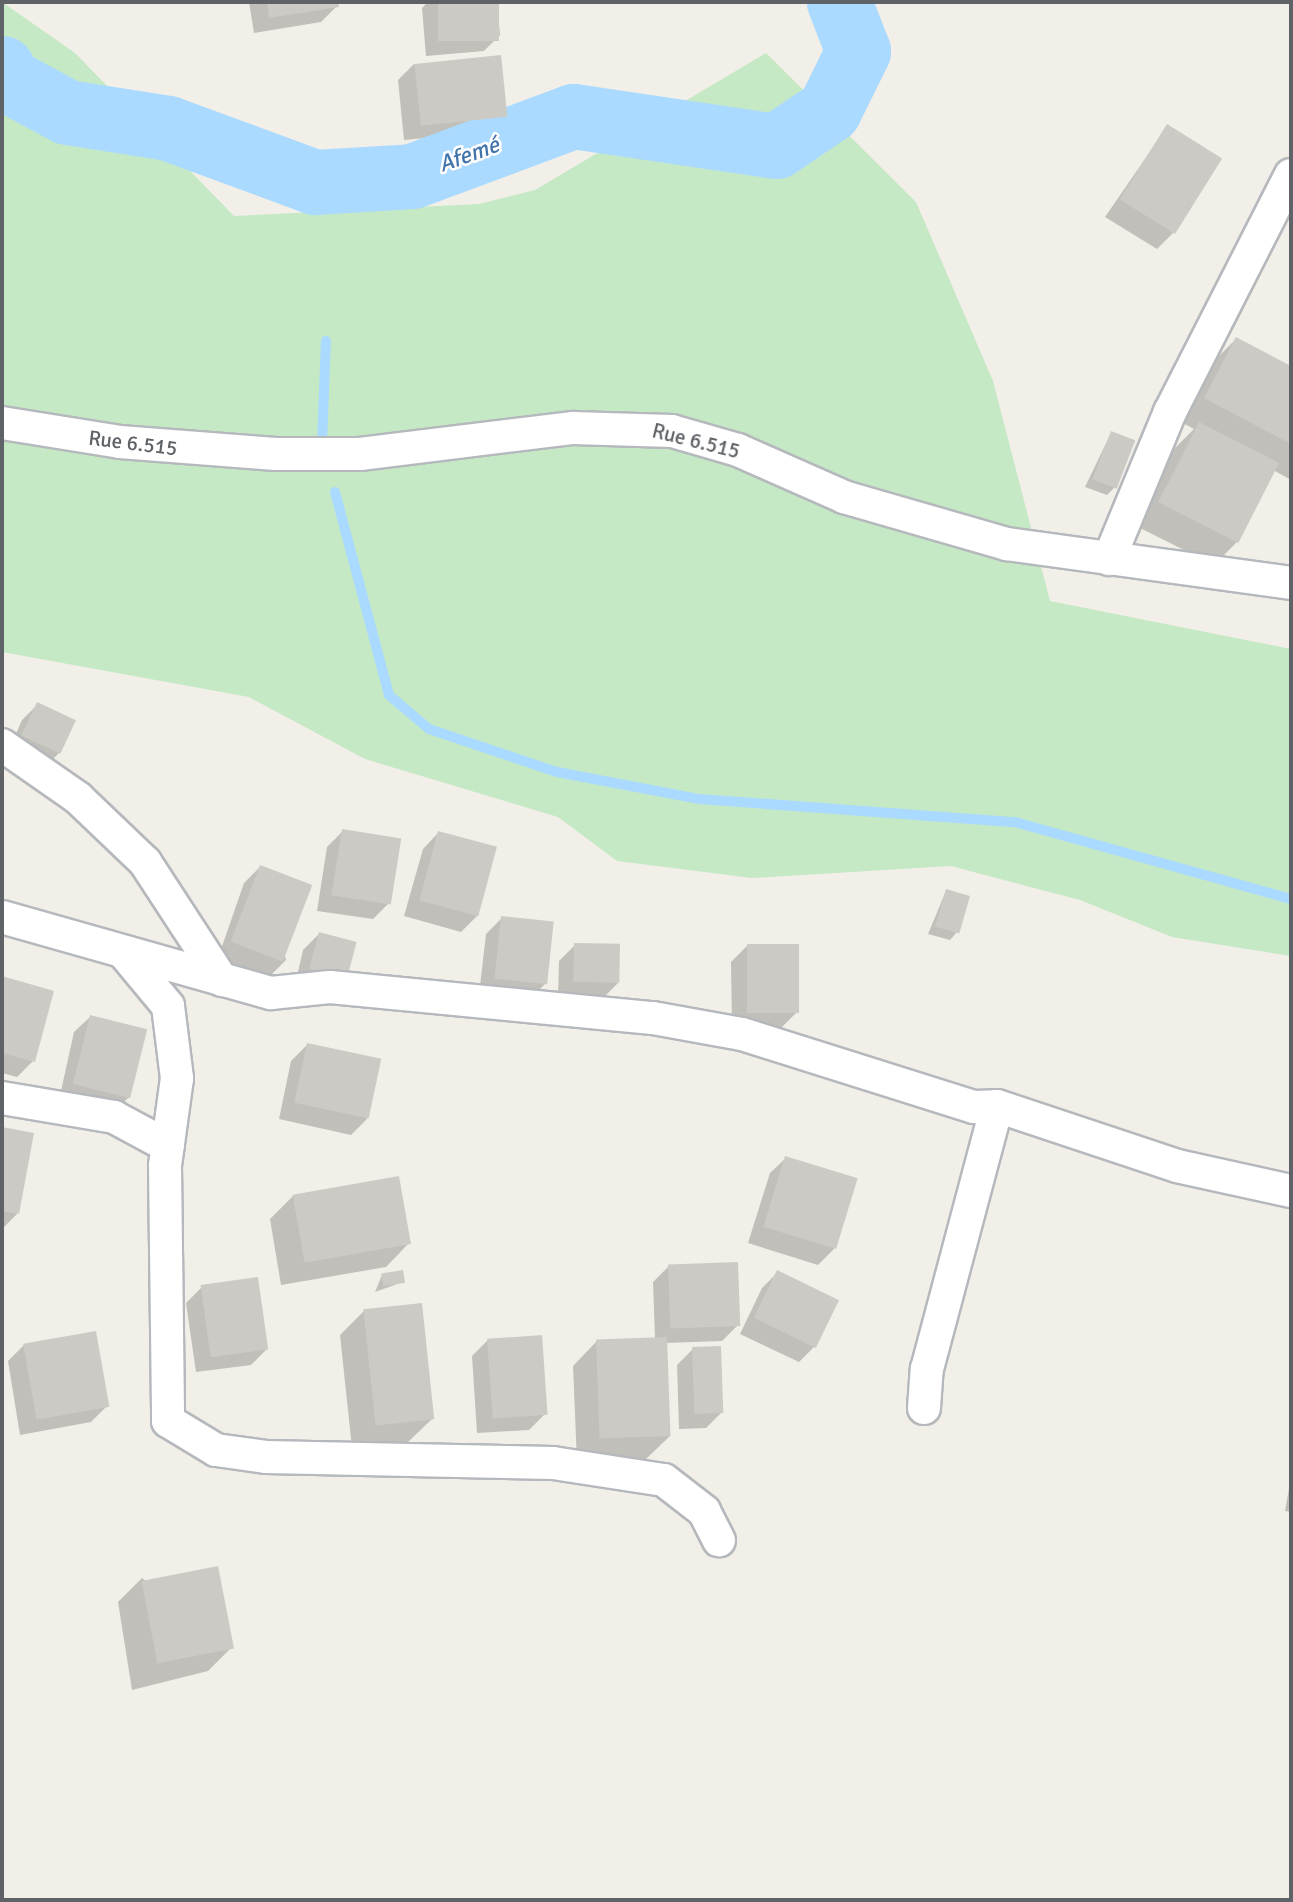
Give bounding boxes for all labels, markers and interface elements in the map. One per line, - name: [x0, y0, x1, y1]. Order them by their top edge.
- water label: Afemé: [435, 131, 503, 179]
- street label: Rue 6.515: [649, 418, 743, 464]
- street label: Rue 6.515: [87, 425, 179, 461]

